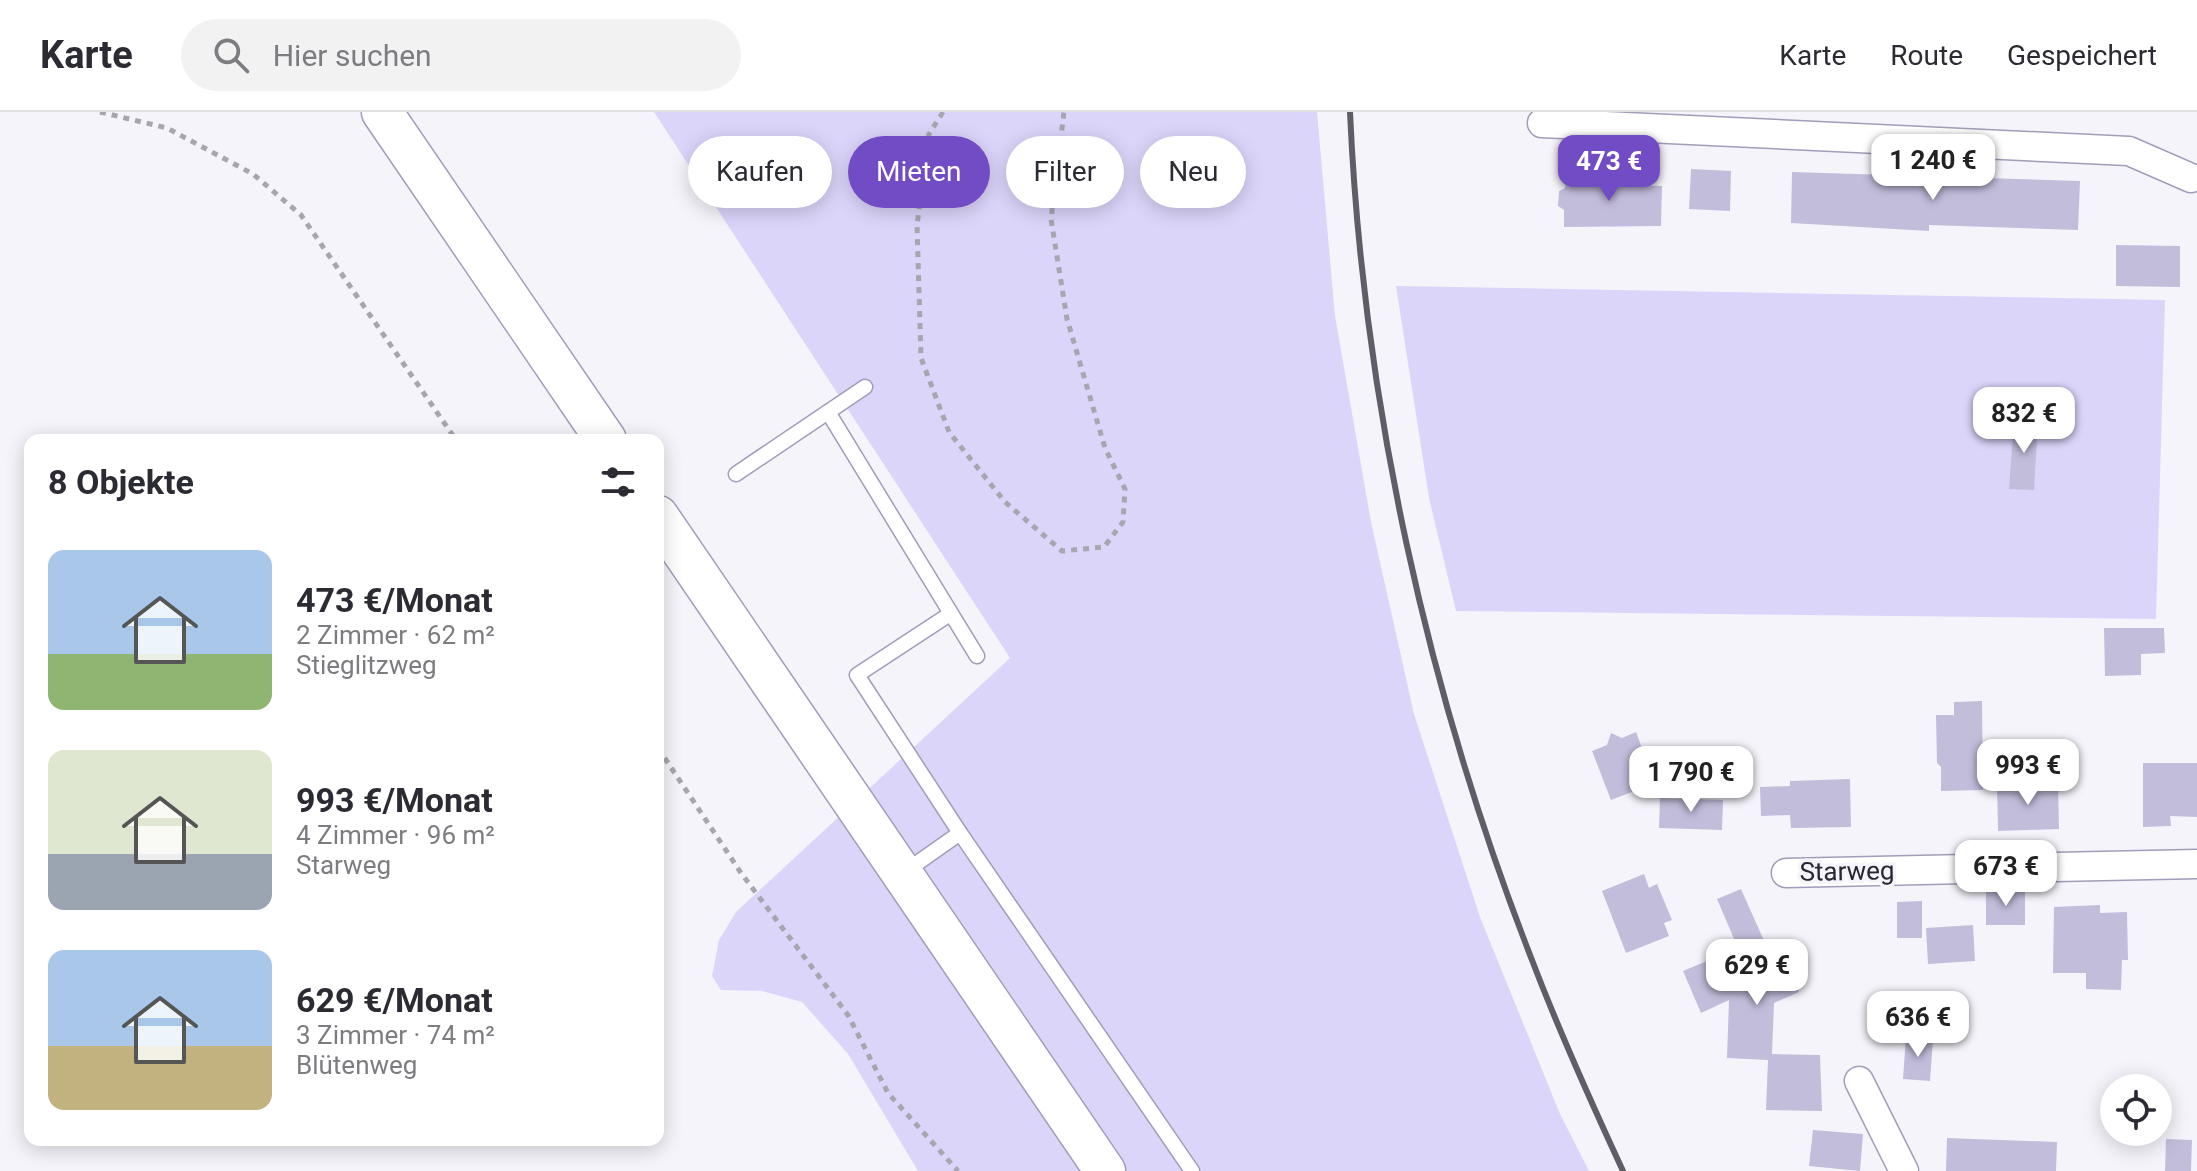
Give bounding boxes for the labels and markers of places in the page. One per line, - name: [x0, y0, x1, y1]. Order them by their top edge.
- pin: 1 240 €: [1859, 134, 2007, 202]
- pin: 473 €: [1553, 135, 1665, 203]
- pin: 832 €: [1968, 387, 2080, 455]
- pin: 993 €: [1972, 739, 2084, 807]
- pin: 1 790 €: [1617, 746, 1765, 814]
- pin: 673 €: [1950, 840, 2062, 908]
- pin: 629 €: [1701, 939, 1813, 1007]
- pin: 636 €: [1862, 991, 1974, 1059]

